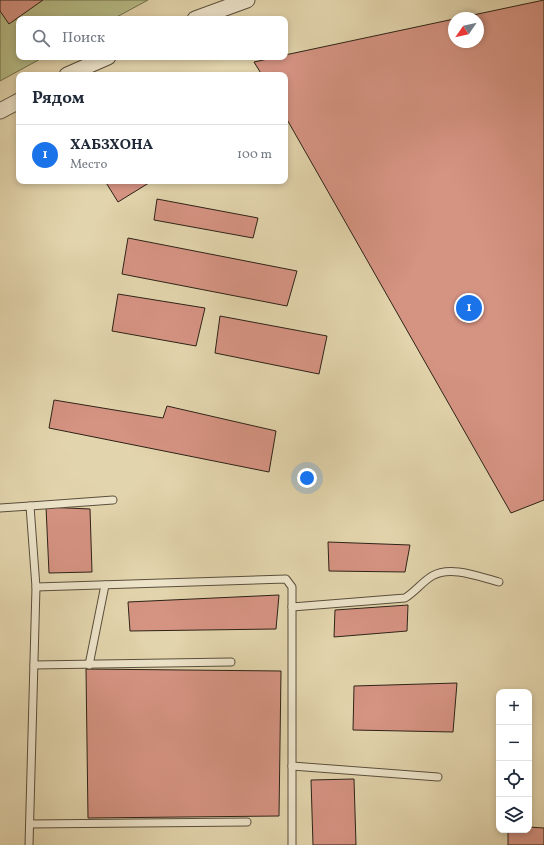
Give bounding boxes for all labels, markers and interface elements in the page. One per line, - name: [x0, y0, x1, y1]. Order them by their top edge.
- north arrow: [448, 12, 484, 48]
- search box: [16, 16, 288, 60]
- icon: search: [30, 27, 52, 49]
- text: Поиск: [62, 28, 105, 49]
- text: Рядом: [32, 87, 85, 110]
- text: ХАБЗХОНА: [70, 135, 153, 156]
- text: 1: [42, 146, 48, 164]
- text: 100 m: [237, 146, 272, 164]
- text: Место: [70, 156, 107, 174]
- pin: 1: [456, 293, 482, 323]
- your location: [297, 468, 317, 488]
- map controls: [496, 689, 532, 833]
- button: +: [496, 689, 532, 725]
- button: −: [496, 725, 532, 761]
- button: locate: [496, 761, 532, 797]
- button: layers: [496, 797, 532, 833]

